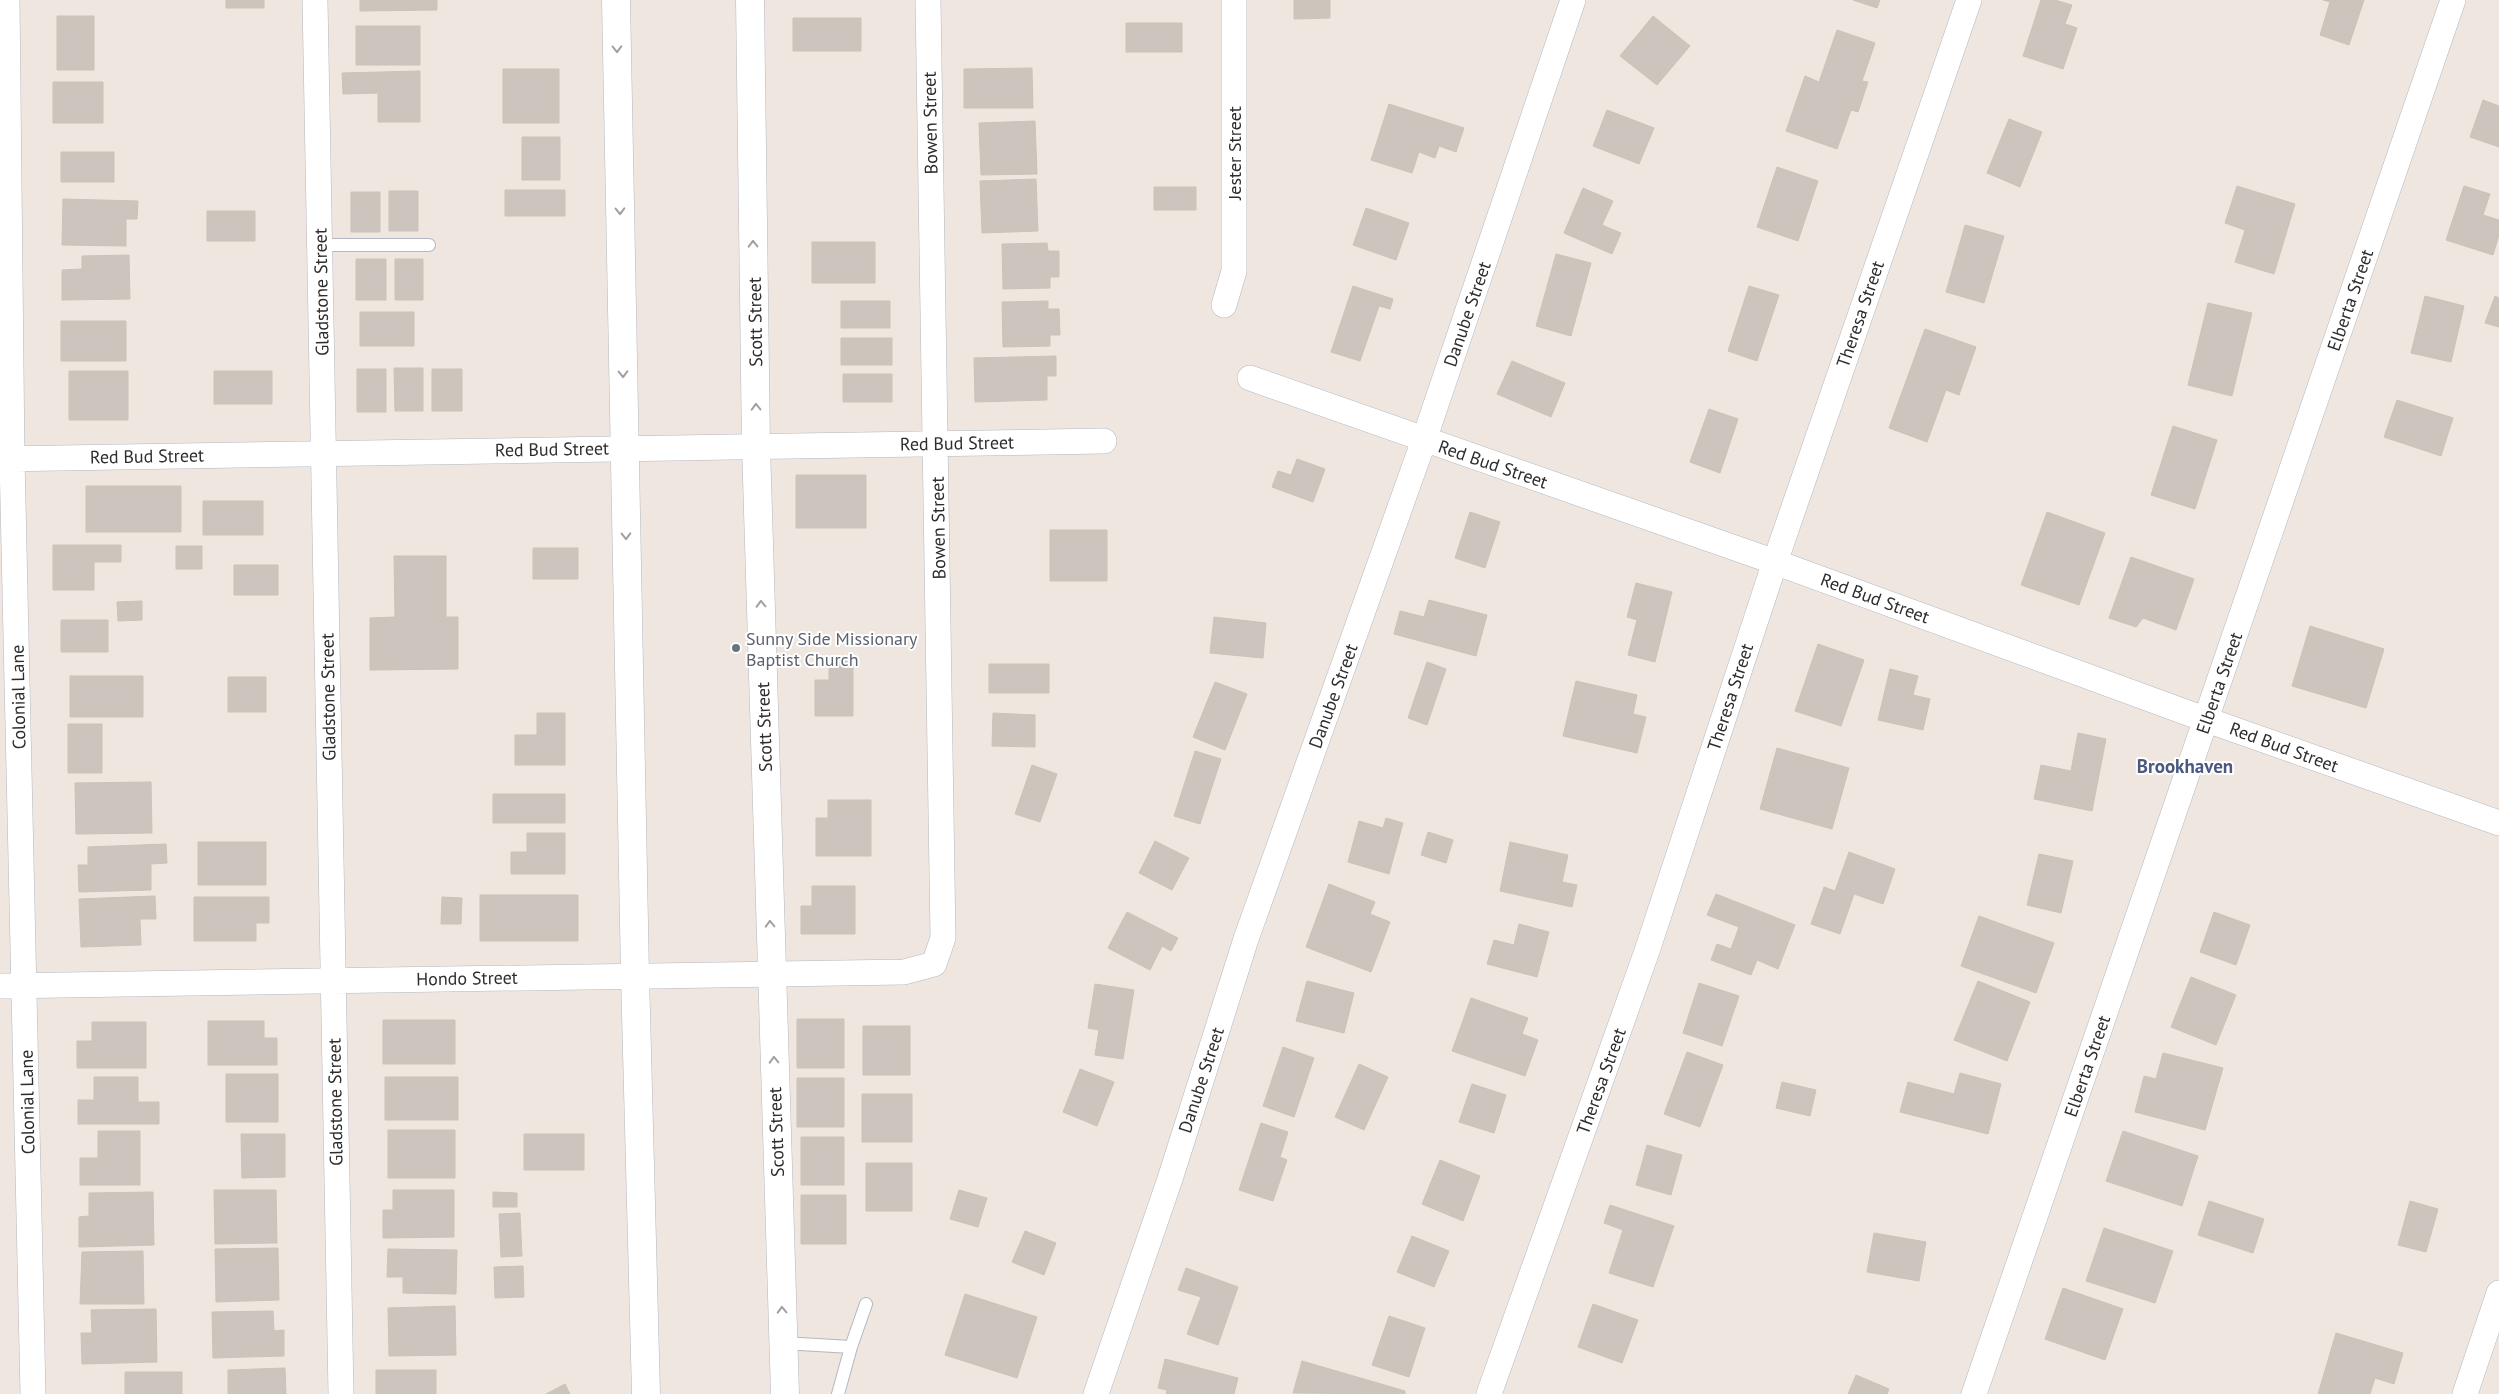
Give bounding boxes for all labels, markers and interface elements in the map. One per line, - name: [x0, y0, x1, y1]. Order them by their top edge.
- one-way arrow: [612, 45, 622, 53]
- street label: Bowen Street: [918, 71, 942, 175]
- street label: Jester Street: [1223, 106, 1246, 201]
- one-way arrow: [615, 208, 625, 215]
- street label: Gladstone Street: [308, 228, 334, 356]
- one-way arrow: [748, 240, 758, 248]
- street label: Elberta Street: [2322, 246, 2378, 354]
- street label: Danube Street: [1438, 258, 1496, 370]
- street label: Theresa Street: [1831, 258, 1889, 370]
- street label: Scott Street: [743, 277, 767, 367]
- one-way arrow: [618, 370, 629, 378]
- one-way arrow: [751, 402, 761, 410]
- street label: Red Bud Street: [900, 431, 1014, 455]
- street label: Red Bud Street: [1435, 435, 1551, 493]
- street label: Red Bud Street: [495, 437, 609, 461]
- street label: Red Bud Street: [90, 444, 204, 468]
- street label: Bowen Street: [926, 476, 950, 580]
- one-way arrow: [621, 532, 632, 540]
- street label: Red Bud Street: [1817, 568, 1933, 628]
- one-way arrow: [756, 600, 766, 608]
- place label: Sunny Side Missionary Baptist Church: [746, 627, 918, 671]
- street label: Elberta Street: [2191, 629, 2247, 737]
- street label: Gladstone Street: [315, 633, 341, 761]
- street label: Danube Street: [1303, 640, 1363, 752]
- street label: Theresa Street: [1702, 640, 1758, 754]
- marker: Sunny Side Missionary Baptist Church: [730, 642, 742, 654]
- street label: Colonial Lane: [6, 644, 30, 750]
- street label: Scott Street: [751, 682, 777, 772]
- street label: Red Bud Street: [2226, 717, 2342, 777]
- district label: Brookhaven: [2137, 754, 2233, 778]
- one-way arrow: [764, 920, 775, 928]
- street label: Hondo Street: [416, 966, 518, 990]
- street label: Elberta Street: [2059, 1012, 2115, 1120]
- street label: Danube Street: [1173, 1024, 1229, 1136]
- street label: Theresa Street: [1571, 1025, 1631, 1137]
- street label: Gladstone Street: [322, 1038, 348, 1166]
- street label: Colonial Lane: [15, 1049, 39, 1155]
- one-way arrow: [768, 1056, 779, 1064]
- street label: Scott Street: [763, 1087, 789, 1177]
- one-way arrow: [777, 1306, 787, 1314]

